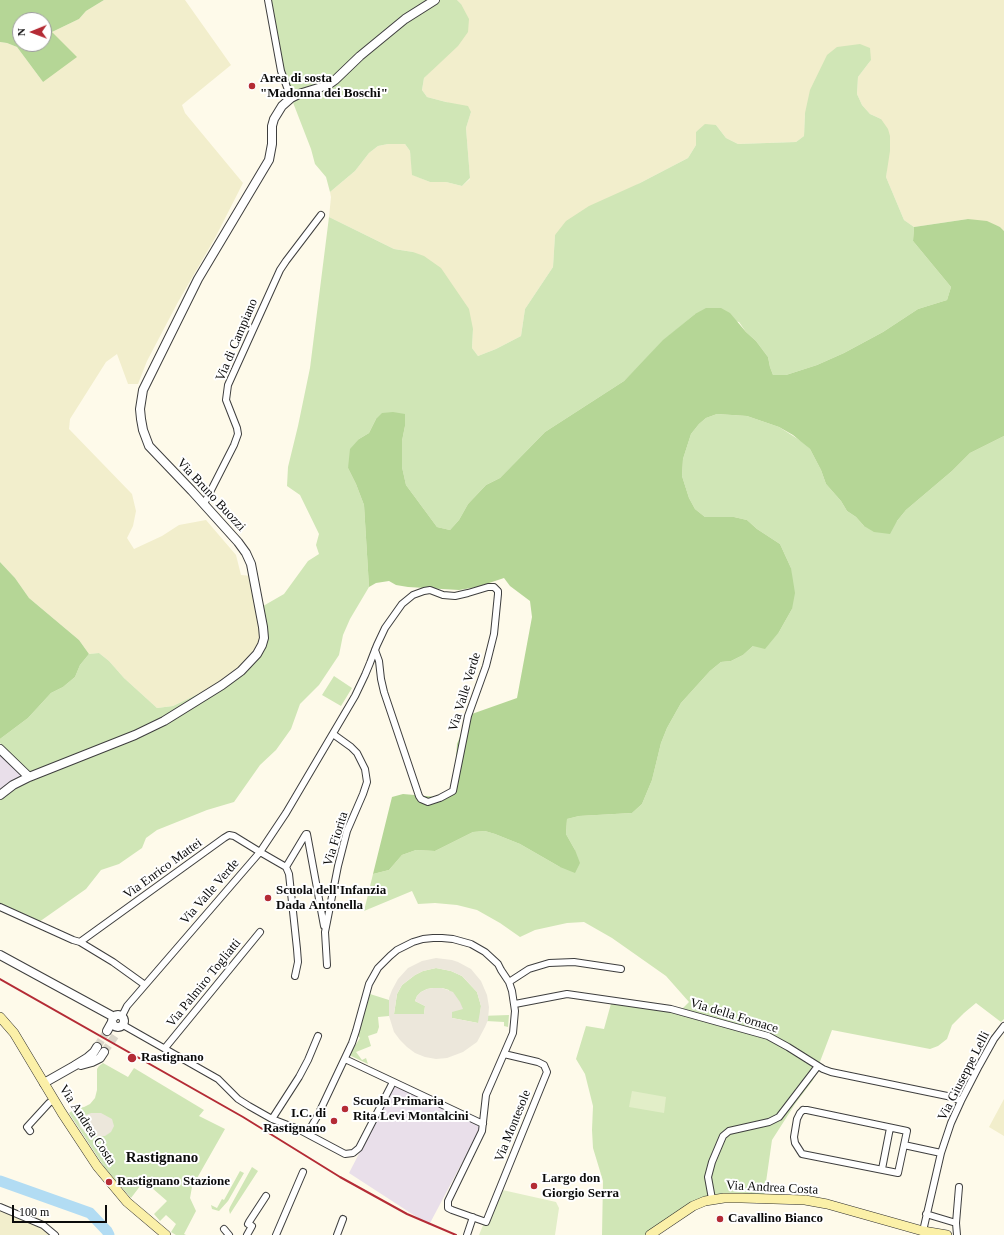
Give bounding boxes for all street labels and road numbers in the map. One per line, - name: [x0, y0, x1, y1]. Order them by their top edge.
- street label: Via di Campiano: [213, 296, 261, 384]
- street label: Via Bruno Buozzi: [173, 455, 249, 535]
- street label: Via Valle Verde: [446, 651, 484, 733]
- street label: Via Fiorita: [320, 810, 352, 868]
- street label: Via Enrico Mattei: [121, 835, 205, 903]
- street label: Via Valle Verde: [177, 856, 243, 928]
- street label: Via Palmiro Togliatti: [163, 936, 245, 1030]
- street label: Via della Fornace: [688, 995, 780, 1037]
- street label: Via Giuseppe Lelli: [935, 1029, 993, 1123]
- street label: Via Andrea Costa: [55, 1082, 119, 1168]
- street label: Via Montesole: [492, 1088, 534, 1164]
- street label: Via Andrea Costa: [725, 1178, 819, 1198]

